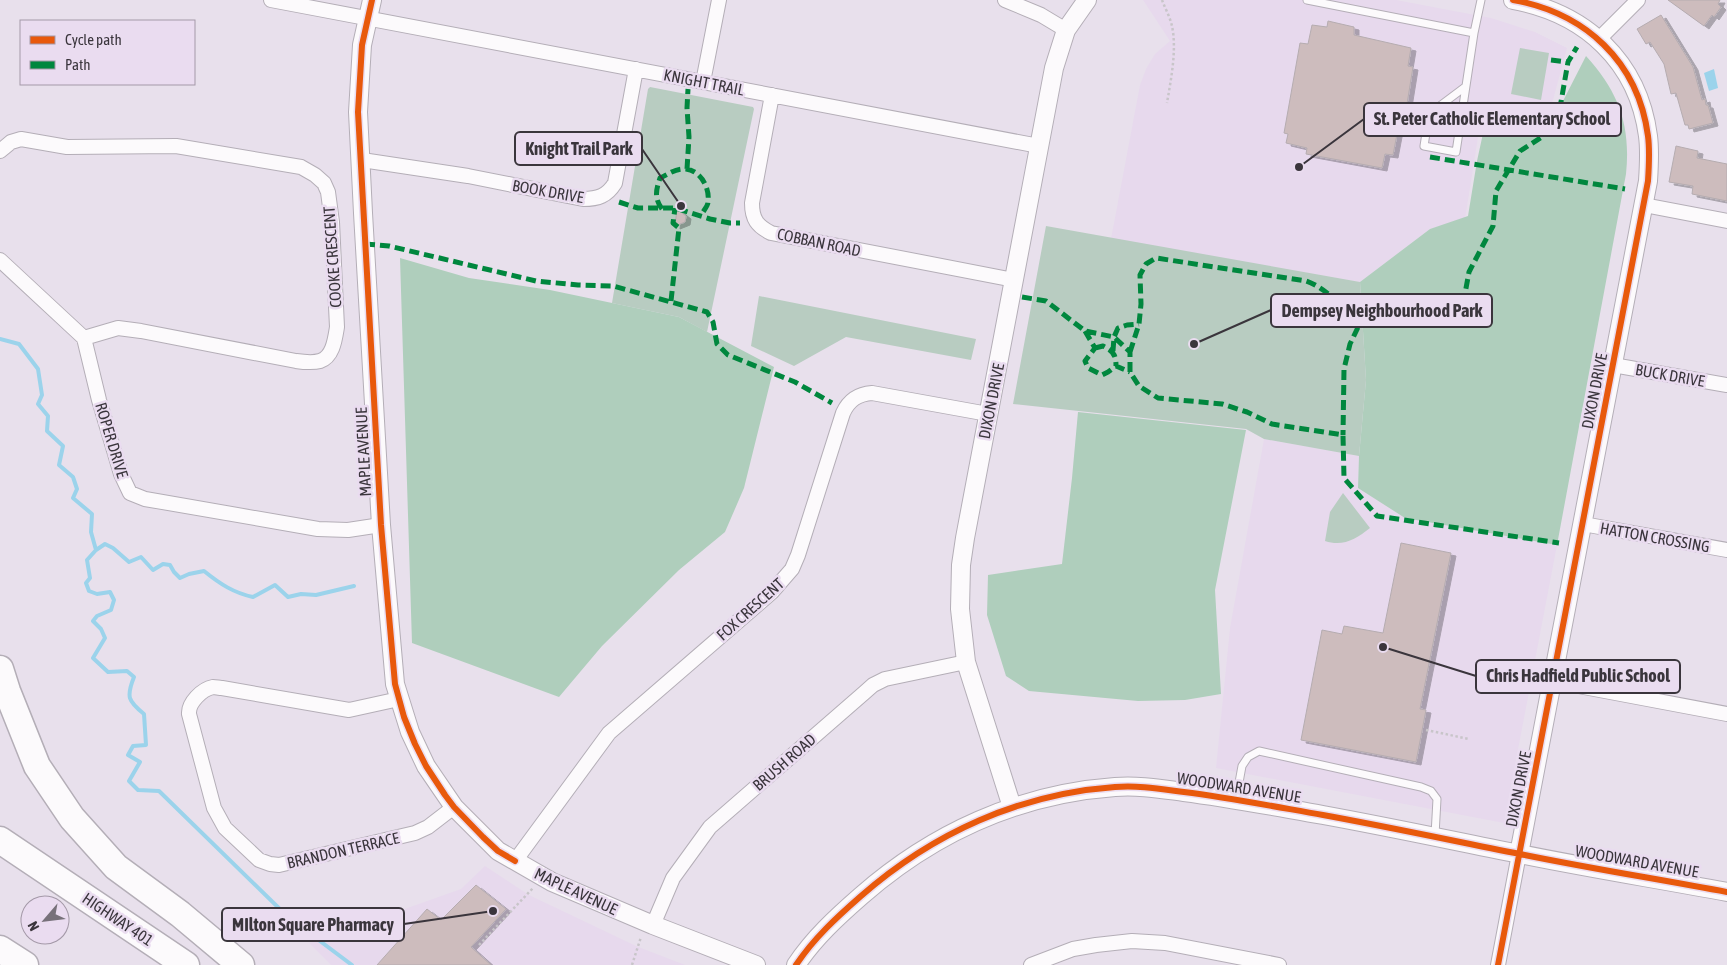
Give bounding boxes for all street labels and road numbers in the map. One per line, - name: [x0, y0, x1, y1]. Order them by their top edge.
- street label: KNIGHT TRAIL: [662, 65, 747, 99]
- street label: BOOK DRIVE: [511, 176, 585, 206]
- street label: COOKE CRESCENT: [319, 206, 345, 308]
- street label: COBBAN ROAD: [776, 224, 862, 260]
- street label: DIXON DRIVE: [1578, 351, 1610, 430]
- street label: BUCK DRIVE: [1634, 360, 1706, 390]
- street label: DIXON DRIVE: [975, 361, 1007, 440]
- street label: ROPER DRIVE: [92, 400, 132, 480]
- street label: MAPLE AVENUE: [352, 407, 374, 497]
- street label: HATTON CROSSING: [1599, 518, 1711, 556]
- street label: FOX CRESCENT: [713, 574, 787, 644]
- street label: BRUSH ROAD: [749, 730, 819, 794]
- street label: DIXON DRIVE: [1502, 749, 1534, 828]
- street label: WOODWARD AVENUE: [1176, 768, 1302, 806]
- street label: BRANDON TERRACE: [285, 828, 401, 872]
- street label: WOODWARD AVENUE: [1574, 841, 1700, 881]
- street label: MAPLE AVENUE: [532, 864, 621, 918]
- street label: HIGHWAY 401: [79, 889, 157, 949]

